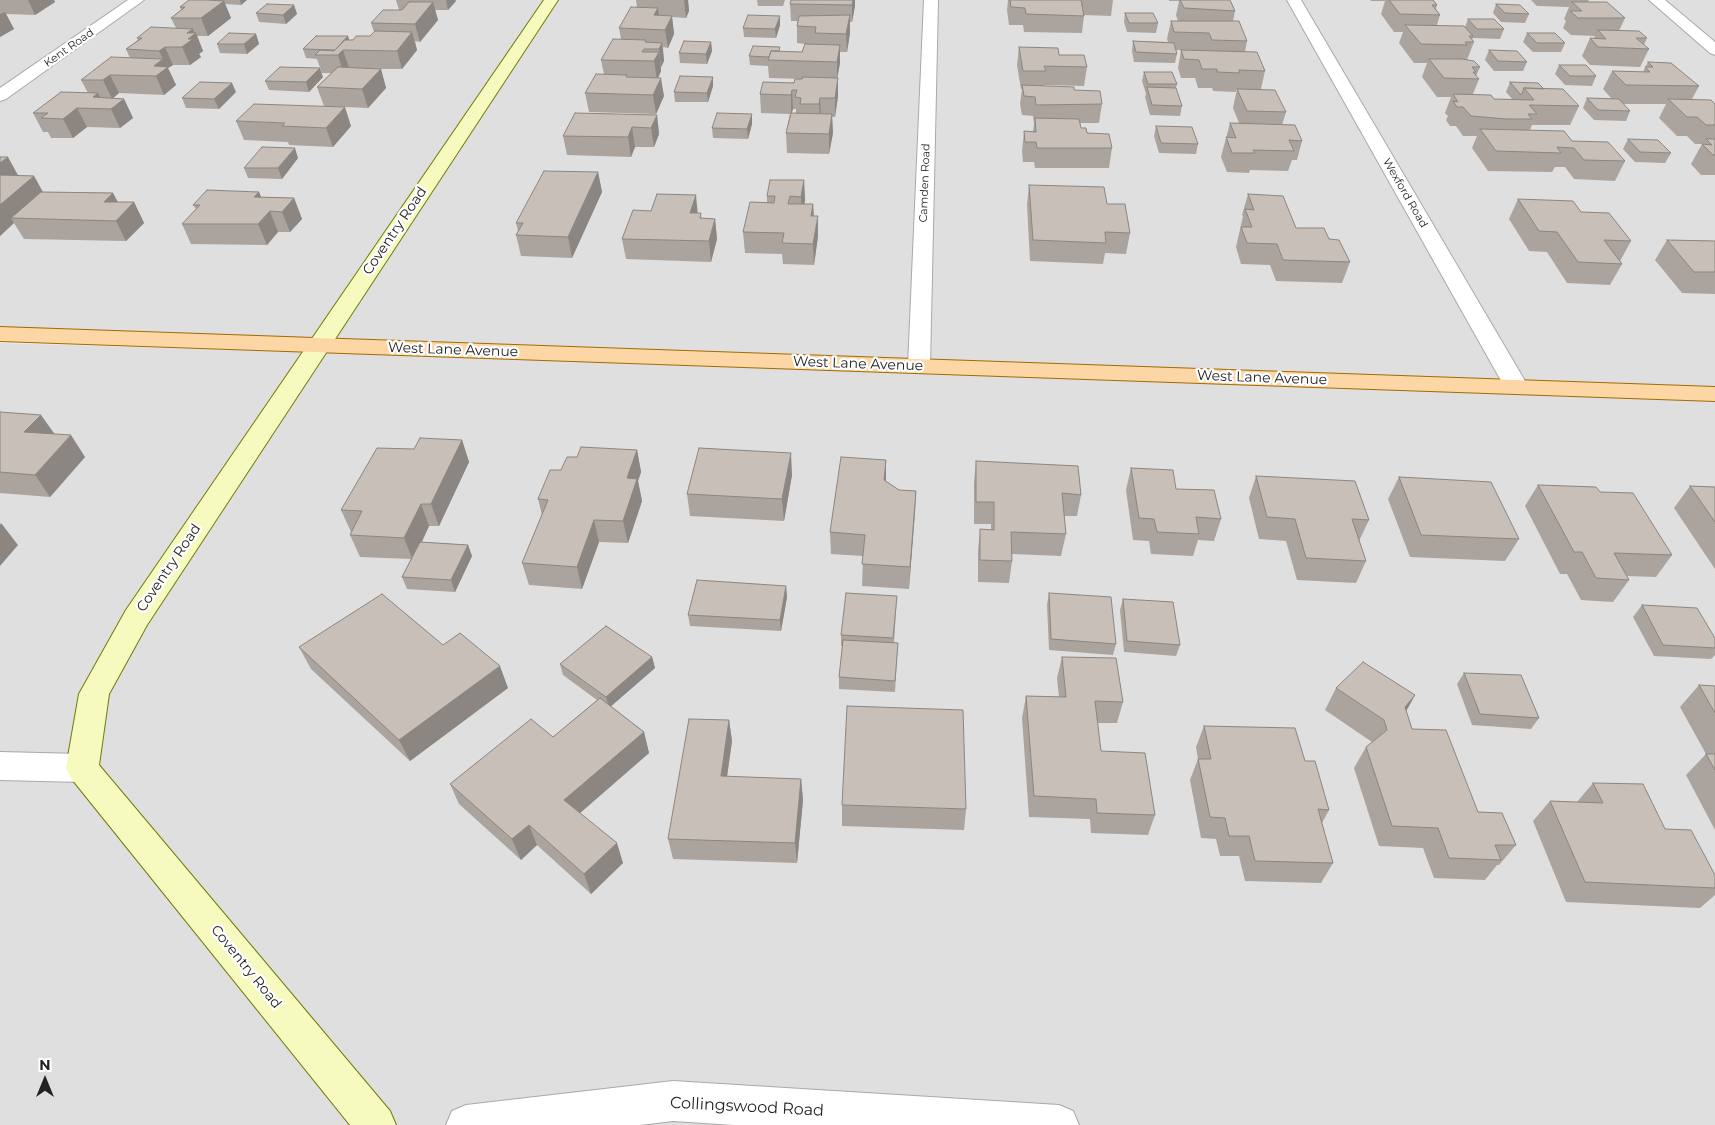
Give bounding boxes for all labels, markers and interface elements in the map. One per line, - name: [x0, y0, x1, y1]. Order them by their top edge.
- street label: Kent Road: [42, 26, 96, 70]
- street label: Camden Road: [917, 143, 933, 223]
- street label: Wexford Road: [1380, 156, 1430, 230]
- street label: Coventry Road: [359, 184, 431, 278]
- street label: West Lane Avenue: [388, 339, 518, 361]
- street label: West Lane Avenue: [793, 353, 923, 375]
- street label: West Lane Avenue: [1197, 367, 1327, 389]
- street label: Coventry Road: [133, 521, 205, 615]
- street label: Coventry Road: [207, 922, 285, 1012]
- north arrow: [20, 1055, 70, 1105]
- text: N: [39, 1056, 51, 1074]
- street label: Collingswood Road: [670, 1093, 824, 1121]

